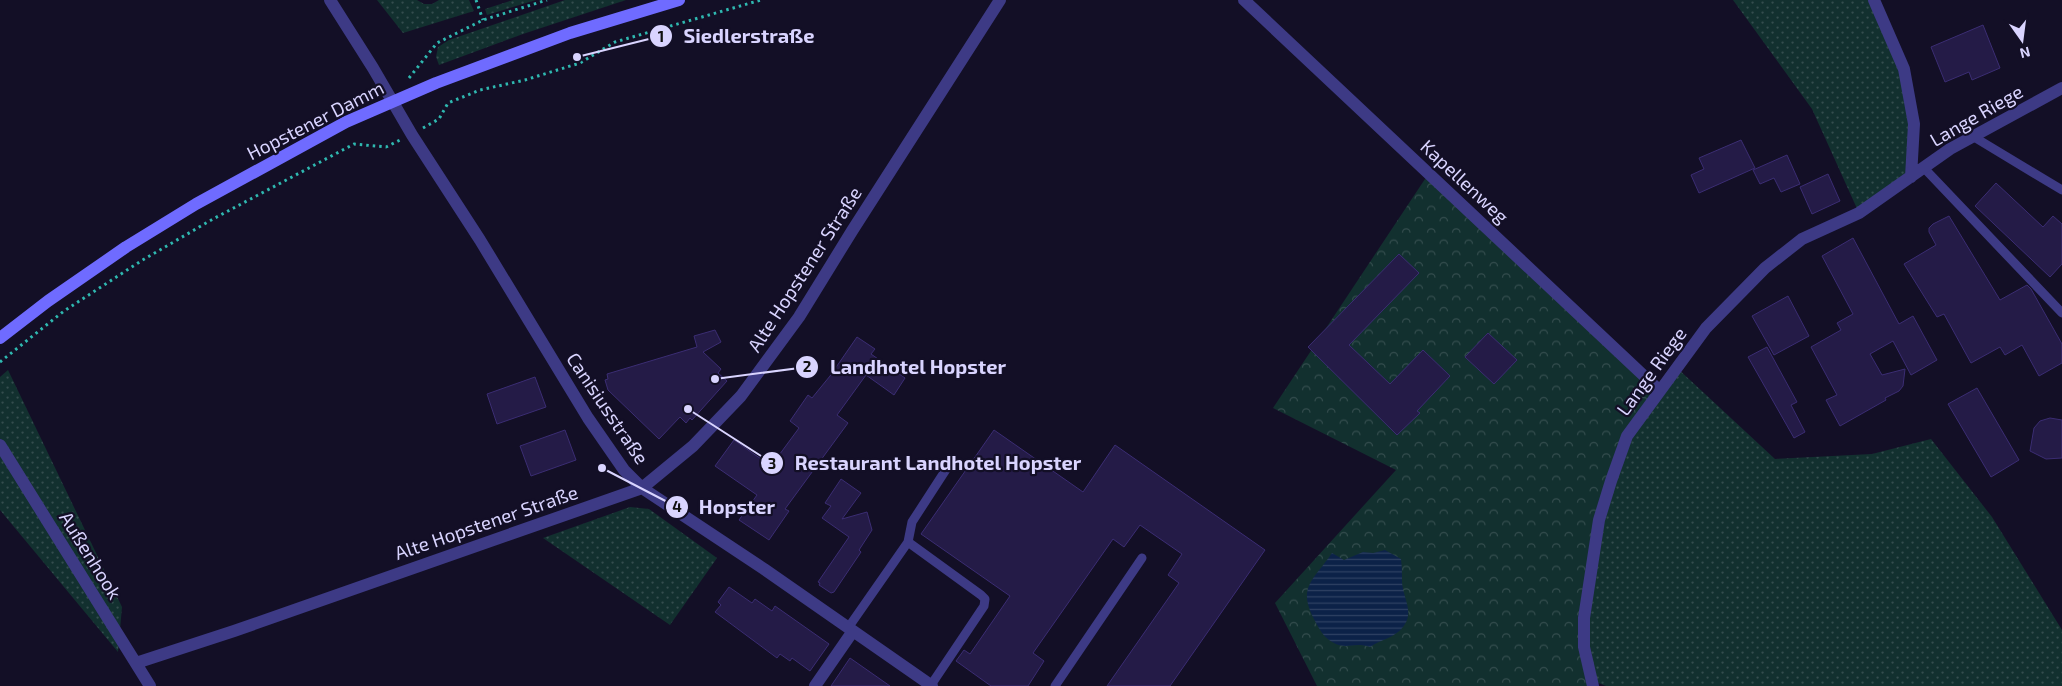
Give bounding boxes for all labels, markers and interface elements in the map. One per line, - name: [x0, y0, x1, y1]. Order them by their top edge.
- north arrow: [1997, 15, 2047, 65]
- callout: Siedlerstraße: [649, 19, 824, 54]
- text: Siedlerstraße: [684, 23, 814, 47]
- text: 1: [658, 27, 664, 45]
- text: N: [2018, 44, 2032, 63]
- street label: Hopstener Damm: [243, 76, 387, 164]
- street label: Lange Riege: [1925, 79, 2027, 151]
- street label: Kapellenweg: [1416, 134, 1514, 228]
- street label: Alte Hopstener Straße: [742, 182, 866, 356]
- street label: Lange Riege: [1611, 322, 1691, 420]
- street label: Canisiusstraße: [562, 348, 654, 468]
- callout: Landhotel Hopster: [795, 349, 1016, 384]
- text: Landhotel Hopster: [830, 354, 1006, 378]
- text: 2: [803, 357, 812, 375]
- callout: Restaurant Landhotel Hopster: [759, 446, 1091, 481]
- text: Restaurant Landhotel Hopster: [795, 450, 1082, 474]
- text: 3: [768, 454, 776, 472]
- street label: Alte Hopstener Straße: [391, 480, 581, 564]
- callout: Hopster: [664, 489, 785, 524]
- text: Hopster: [699, 494, 776, 518]
- text: 4: [672, 497, 682, 515]
- street label: Außenhook: [55, 507, 127, 603]

